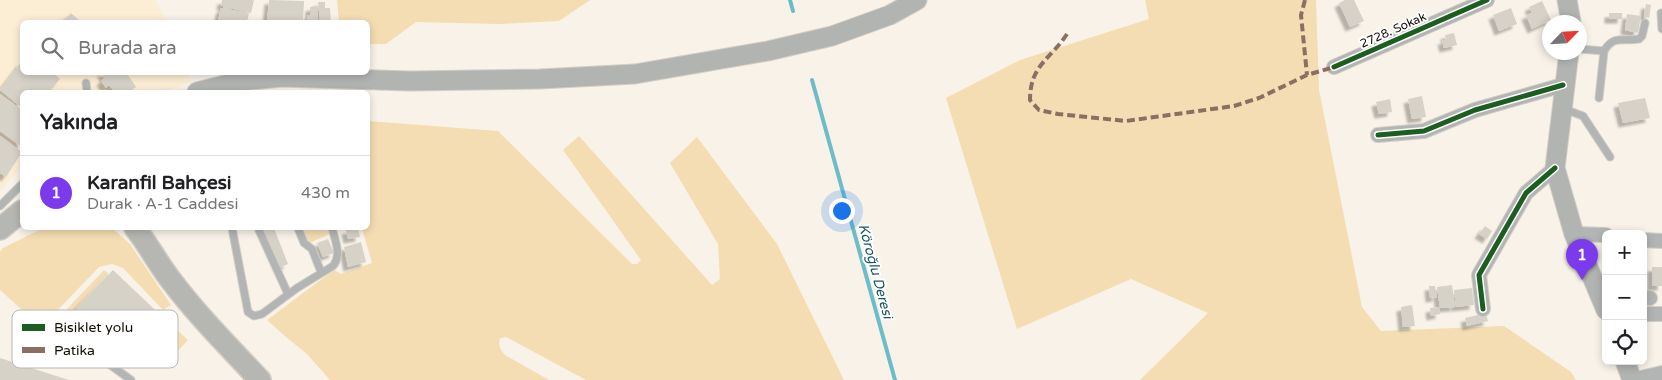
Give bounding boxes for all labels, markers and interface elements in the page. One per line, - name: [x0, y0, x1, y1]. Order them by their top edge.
- street label: 2728. Sokak: [1358, 9, 1429, 51]
- north arrow: [1542, 15, 1587, 60]
- search box: [20, 20, 370, 75]
- icon: search: [38, 34, 66, 62]
- text: Burada ara: [78, 37, 177, 59]
- text: Yakında: [40, 110, 118, 135]
- text: Karanfil Bahçesi: [87, 172, 232, 194]
- text: 1: [51, 183, 61, 203]
- text: 430 m: [301, 183, 350, 203]
- text: Durak · A-1 Caddesi: [87, 194, 238, 214]
- your location: [829, 198, 855, 224]
- water label: Köroğlu Deresi: [855, 222, 897, 322]
- map controls: [1602, 230, 1647, 365]
- button: +: [1602, 230, 1647, 275]
- pin: 1: [1566, 239, 1598, 280]
- button: −: [1602, 275, 1647, 320]
- legend: [12, 310, 178, 368]
- text: Bisiklet yolu: [54, 319, 133, 336]
- button: locate: [1602, 320, 1647, 365]
- text: Patika: [54, 342, 95, 359]

